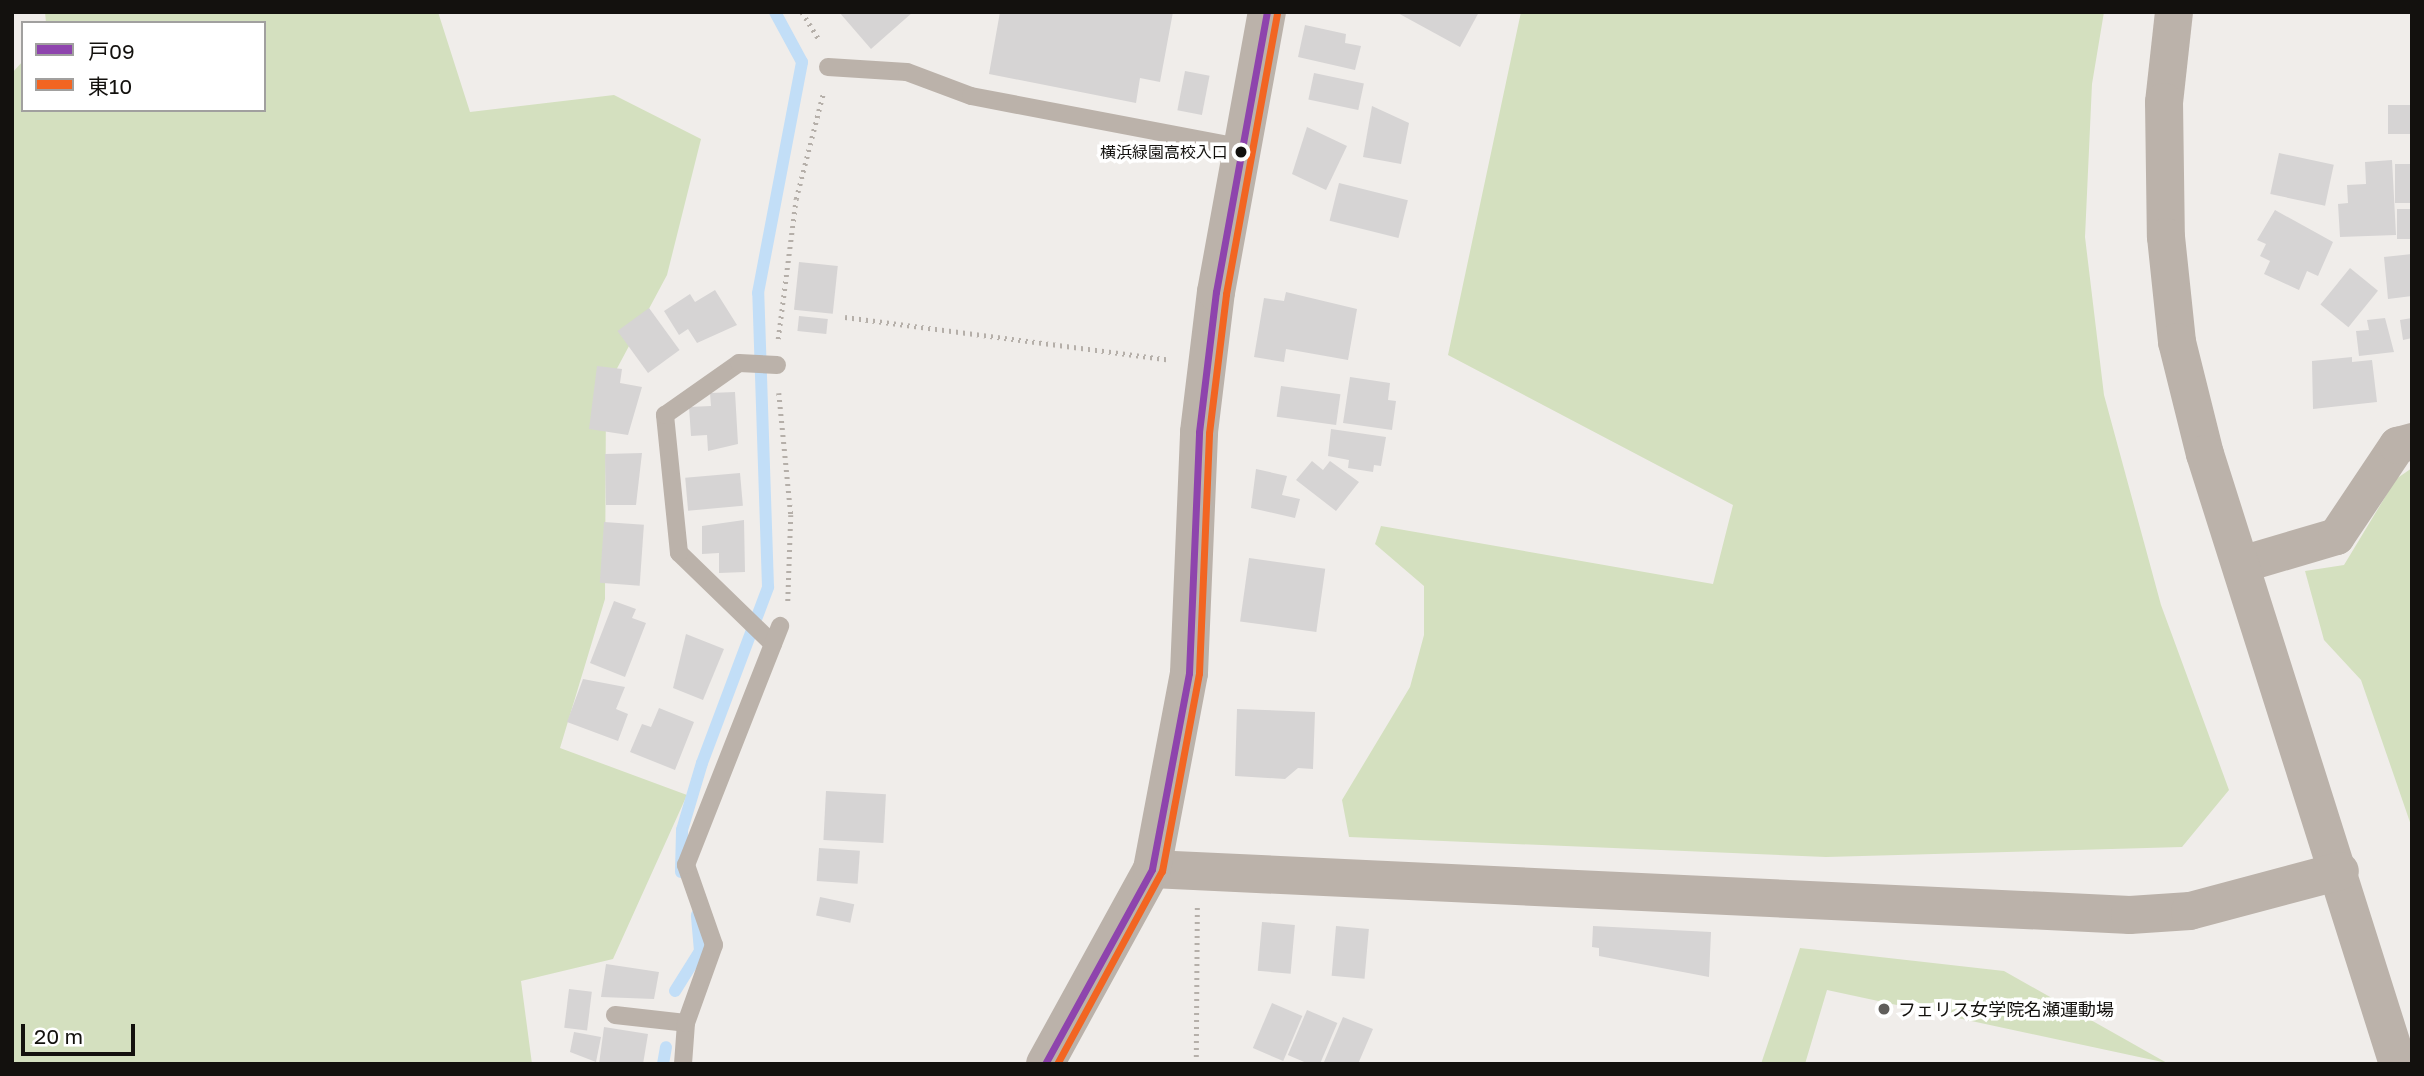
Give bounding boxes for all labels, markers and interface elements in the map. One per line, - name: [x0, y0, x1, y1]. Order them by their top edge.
- legend: [21, 21, 266, 112]
- text: 戸09: [88, 38, 135, 64]
- text: 東10: [88, 73, 132, 99]
- place label: 横浜緑園高校入口: [1100, 142, 1228, 162]
- marker: 横浜緑園高校入口: [1234, 145, 1248, 159]
- place label: フェリス女学院名瀬運動場: [1898, 998, 2114, 1020]
- marker: フェリス女学院名瀬運動場: [1876, 1001, 1892, 1017]
- scale bar: [24, 1010, 138, 1054]
- text: 20 m: [34, 1023, 83, 1049]

